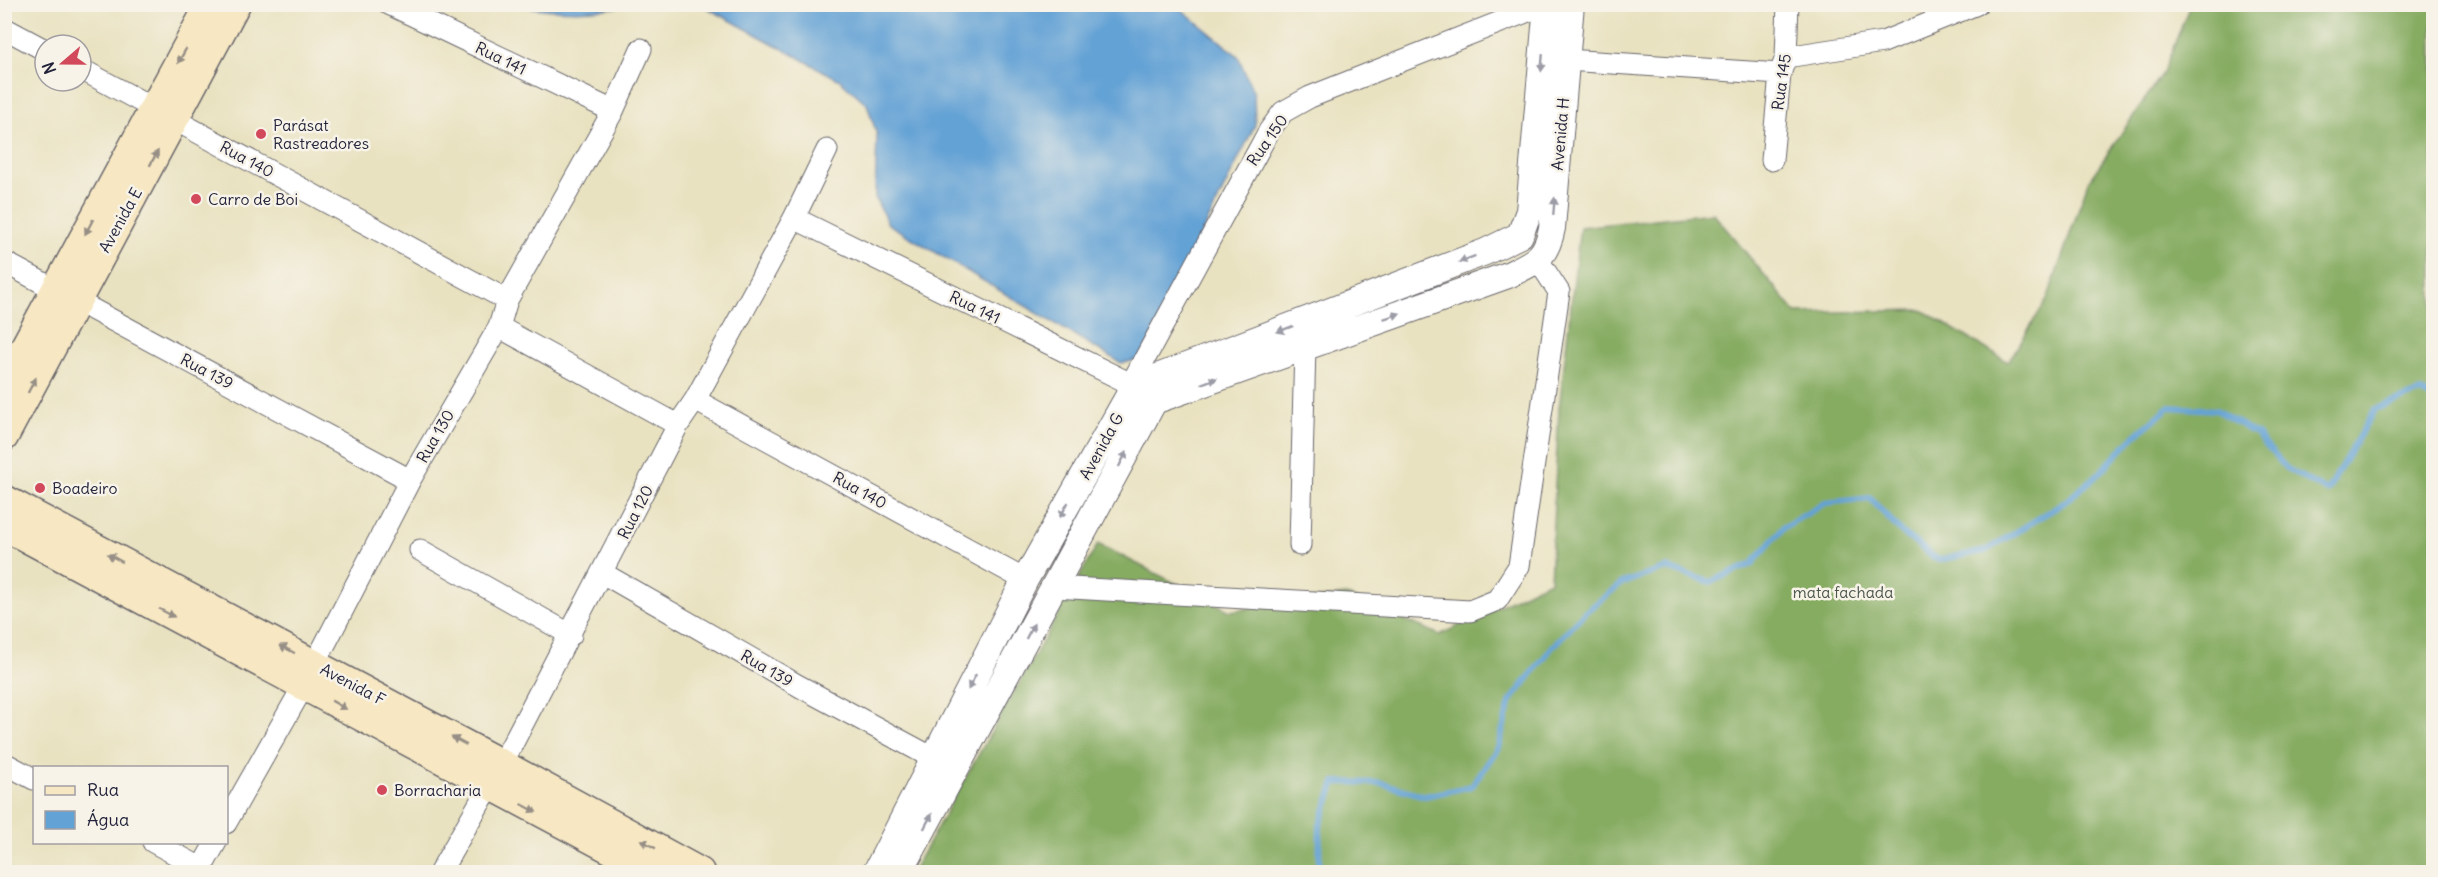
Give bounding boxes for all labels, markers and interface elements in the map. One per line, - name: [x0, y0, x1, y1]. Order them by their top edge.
- north arrow: [33, 33, 93, 93]
- street label: Rua 141: [472, 37, 530, 79]
- one-way arrow: [177, 48, 187, 65]
- street label: Rua 145: [1767, 52, 1795, 112]
- one-way arrow: [1537, 53, 1547, 72]
- text: N: [38, 60, 60, 77]
- street label: Avenida H: [1547, 97, 1573, 171]
- street label: Rua 150: [1242, 110, 1292, 170]
- place label: Parásat Rastreadores: [273, 115, 369, 153]
- marker: Parásat Rastreadores: [254, 127, 268, 141]
- street label: Rua 140: [217, 136, 277, 182]
- one-way arrow: [149, 149, 159, 166]
- street label: Avenida E: [94, 184, 146, 256]
- place label: Carro de Boi: [208, 189, 298, 209]
- marker: Carro de Boi: [189, 192, 203, 206]
- one-way arrow: [1549, 196, 1559, 215]
- one-way arrow: [84, 219, 94, 236]
- one-way arrow: [1458, 255, 1476, 264]
- street label: Rua 141: [946, 286, 1004, 328]
- one-way arrow: [1384, 311, 1402, 320]
- one-way arrow: [1276, 324, 1294, 334]
- street label: Rua 139: [177, 349, 237, 393]
- one-way arrow: [26, 376, 36, 394]
- one-way arrow: [1200, 376, 1218, 386]
- street label: Rua 130: [412, 406, 458, 466]
- street label: Avenida G: [1074, 409, 1128, 483]
- one-way arrow: [1118, 451, 1128, 468]
- street label: Rua 140: [830, 467, 890, 513]
- place label: Boadeiro: [52, 478, 117, 498]
- marker: Boadeiro: [33, 481, 47, 495]
- street label: Rua 120: [613, 482, 657, 542]
- one-way arrow: [1059, 502, 1070, 518]
- one-way arrow: [106, 553, 123, 562]
- park label: mata fachada: [1793, 582, 1893, 602]
- one-way arrow: [159, 608, 176, 618]
- one-way arrow: [1025, 622, 1035, 639]
- one-way arrow: [278, 644, 295, 654]
- street label: Rua 139: [737, 645, 797, 691]
- street label: Avenida F: [317, 659, 389, 709]
- one-way arrow: [967, 674, 977, 691]
- one-way arrow: [331, 700, 348, 710]
- one-way arrow: [450, 736, 467, 746]
- legend: [33, 766, 228, 844]
- text: Rua: [87, 778, 119, 801]
- place label: Borracharia: [394, 780, 481, 800]
- marker: Borracharia: [375, 783, 389, 797]
- one-way arrow: [520, 802, 538, 812]
- text: Água: [87, 808, 129, 831]
- one-way arrow: [923, 812, 933, 829]
- one-way arrow: [640, 839, 657, 849]

